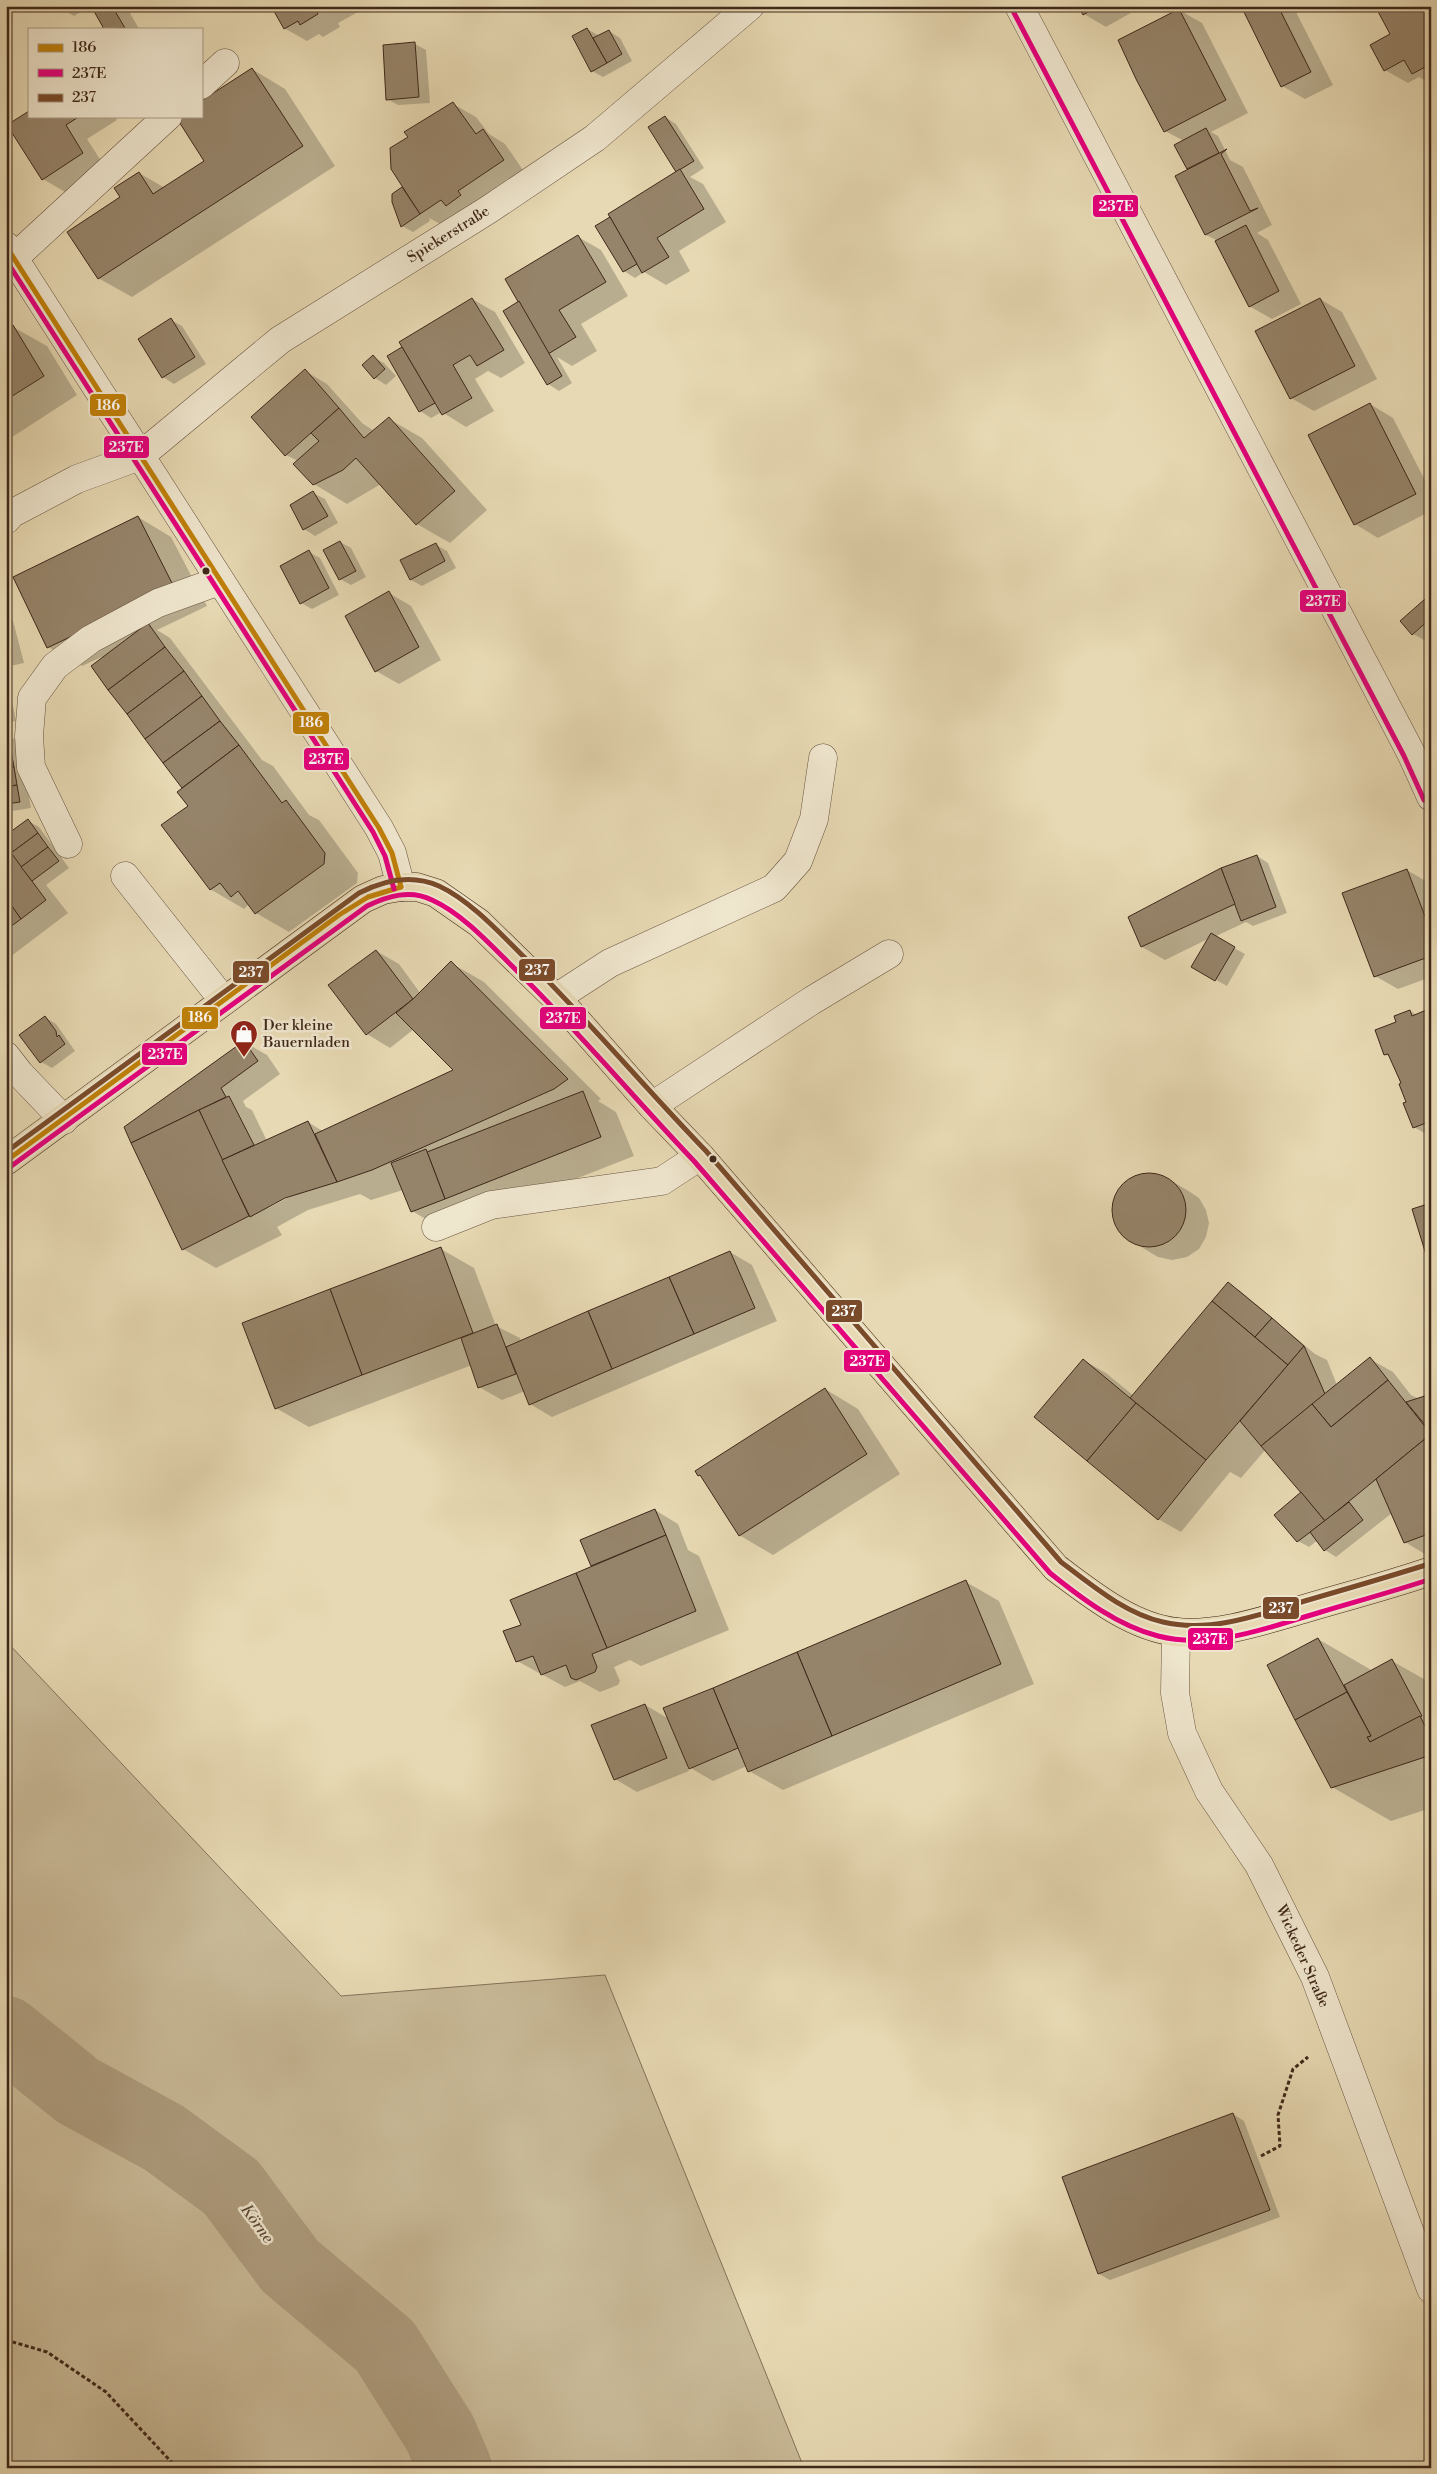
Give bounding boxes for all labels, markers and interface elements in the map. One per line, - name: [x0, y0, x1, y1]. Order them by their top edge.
- legend: [28, 28, 202, 118]
- text: 186: [72, 38, 96, 57]
- text: 237E: [72, 64, 106, 83]
- text: 237: [72, 88, 97, 107]
- line badge: 237E: [1092, 194, 1139, 218]
- text: 237E: [1099, 198, 1134, 216]
- street label: Spiekerstraße: [404, 202, 493, 267]
- line badge: 186: [89, 393, 127, 417]
- text: 186: [96, 397, 120, 415]
- line badge: 237E: [103, 435, 150, 459]
- text: 237E: [109, 439, 144, 457]
- unlabelled marker: [201, 566, 211, 576]
- line badge: 237E: [1299, 589, 1347, 613]
- text: 237E: [1306, 593, 1341, 611]
- line badge: 186: [292, 711, 330, 735]
- text: 186: [299, 714, 323, 732]
- line badge: 237E: [303, 747, 350, 771]
- text: 237E: [309, 751, 344, 769]
- line badge: 237: [518, 958, 556, 982]
- line badge: 237: [232, 960, 270, 984]
- text: 237: [524, 962, 550, 980]
- text: 237: [238, 964, 264, 982]
- line badge: 186: [181, 1006, 219, 1030]
- line badge: 237E: [539, 1006, 587, 1030]
- text: 186: [188, 1009, 212, 1027]
- text: 237E: [546, 1010, 581, 1028]
- place label: Der kleine Bauernladen: [262, 1016, 350, 1052]
- shop icon: Der kleine Bauernladen: [229, 1019, 259, 1058]
- line badge: 237E: [141, 1042, 188, 1066]
- text: 237E: [148, 1046, 183, 1064]
- unlabelled marker: [708, 1154, 718, 1164]
- line badge: 237: [825, 1299, 863, 1323]
- text: 237: [831, 1303, 857, 1321]
- line badge: 237E: [843, 1349, 891, 1373]
- text: 237E: [850, 1353, 885, 1371]
- line badge: 237: [1262, 1596, 1300, 1620]
- text: 237: [1268, 1600, 1294, 1618]
- line badge: 237E: [1187, 1627, 1234, 1651]
- text: 237E: [1193, 1631, 1228, 1649]
- street label: Wickeder Straße: [1271, 1901, 1334, 2011]
- water label: Körne: [236, 2200, 278, 2248]

